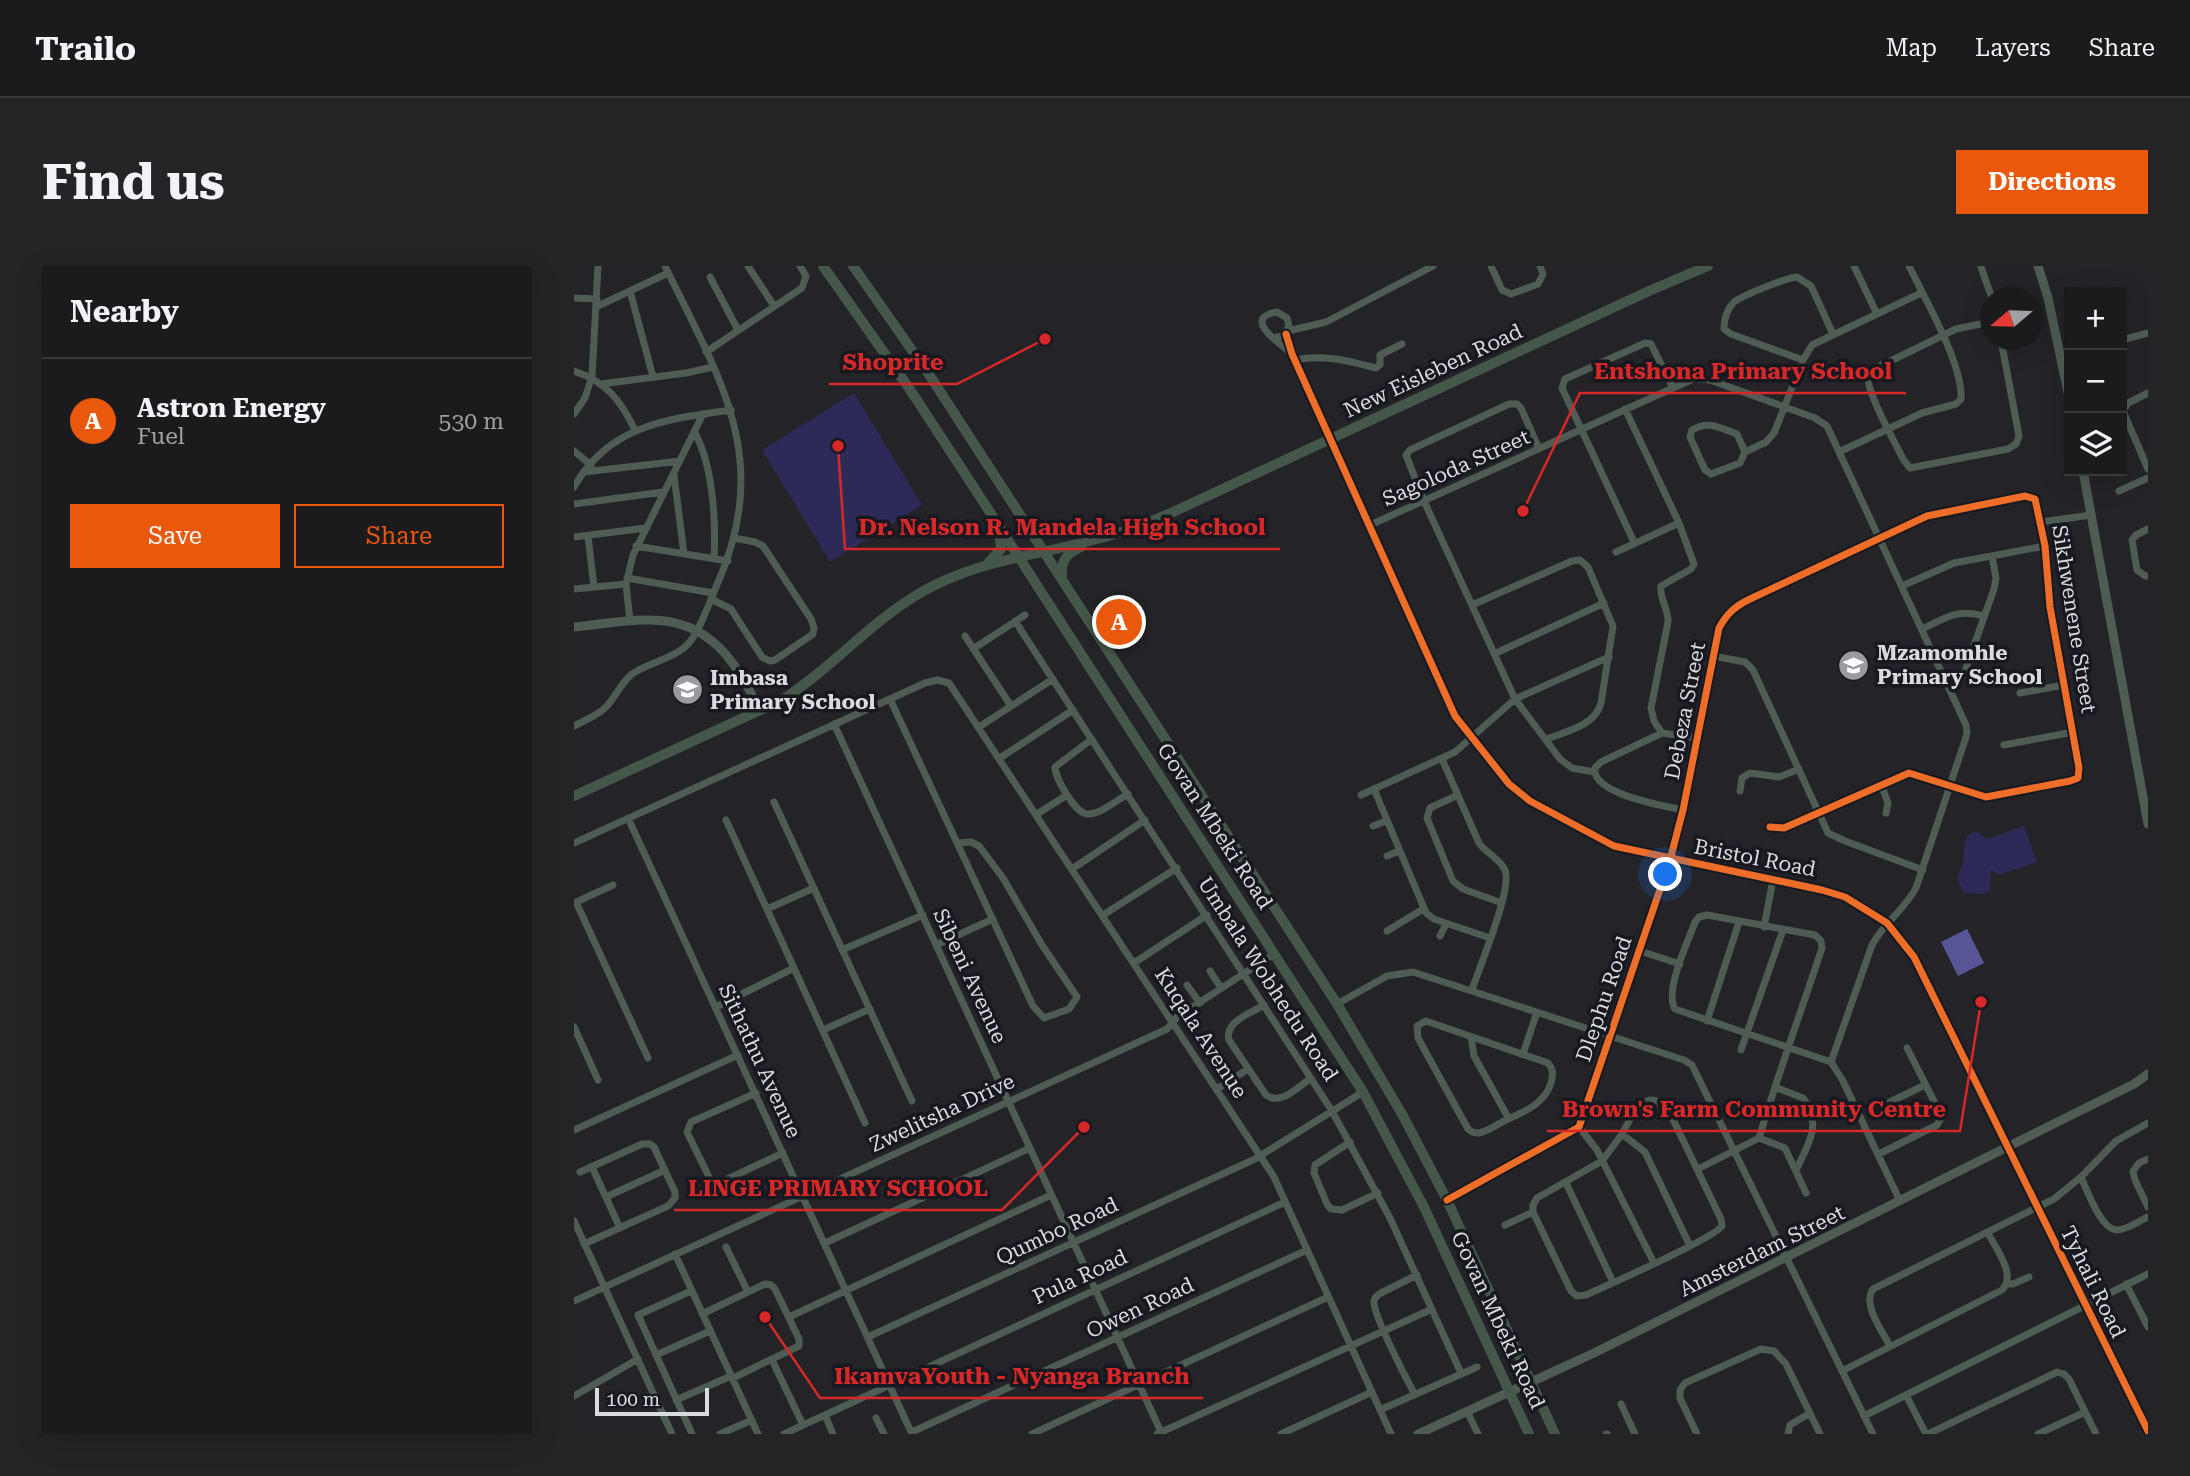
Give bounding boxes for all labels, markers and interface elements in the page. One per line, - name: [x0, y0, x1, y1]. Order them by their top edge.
- text: Trailo: [35, 29, 136, 68]
- text: Map: [1886, 34, 1937, 62]
- text: Layers: [1975, 34, 2051, 62]
- text: Share: [2089, 34, 2155, 62]
- button: Directions: [1956, 150, 2148, 214]
- text: Find us: [42, 154, 225, 211]
- north arrow: [1980, 287, 2043, 350]
- map controls: [2064, 287, 2127, 476]
- button: +: [2064, 287, 2127, 350]
- text: Nearby: [70, 294, 179, 329]
- street label: New Eisleben Road: [1340, 319, 1527, 423]
- callout: Shoprite: [829, 340, 957, 384]
- text: Shoprite: [843, 349, 943, 376]
- callout: Entshona Primary School: [1580, 349, 1906, 393]
- button: −: [2064, 350, 2127, 413]
- text: Entshona Primary School: [1594, 358, 1892, 385]
- text: Astron Energy: [137, 393, 326, 423]
- text: A: [85, 408, 101, 435]
- text: 530 m: [439, 408, 504, 435]
- button: layers: [2064, 413, 2127, 476]
- text: Fuel: [137, 423, 185, 450]
- street label: Sagoloda Street: [1379, 425, 1533, 511]
- button: Save: [70, 504, 280, 568]
- button: Share: [294, 504, 504, 568]
- callout: Dr. Nelson R. Mandela High School: [845, 505, 1280, 549]
- text: Dr. Nelson R. Mandela High School: [858, 514, 1266, 541]
- street label: Sikhwenene Street: [2047, 523, 2101, 715]
- pin: A: [1096, 596, 1142, 648]
- street label: Debeza Street: [1660, 640, 1710, 782]
- place label: Mzamomhle Primary School: [1877, 641, 2043, 689]
- school or university icon: Mzamomhle Primary School: [1837, 648, 1871, 682]
- place label: Imbasa Primary School: [710, 666, 876, 714]
- school or university icon: Imbasa Primary School: [670, 673, 704, 707]
- street label: Govan Mbeki Road: [1152, 739, 1278, 914]
- street label: Bristol Road: [1692, 834, 1818, 882]
- your location: [1648, 857, 1682, 891]
- street label: Umbala Wobhedu Road: [1193, 872, 1343, 1086]
- street label: Sibeni Avenue: [928, 905, 1012, 1047]
- street label: Dlephu Road: [1571, 932, 1637, 1065]
- street label: Kuqala Avenue: [1150, 963, 1252, 1103]
- street label: Sithathu Avenue: [714, 980, 806, 1142]
- street label: Zwelitsha Drive: [866, 1069, 1018, 1157]
- callout: Brown's Farm Community Centre: [1547, 1087, 1960, 1131]
- text: Brown's Farm Community Centre: [1562, 1096, 1946, 1123]
- callout: LINGE PRIMARY SCHOOL: [674, 1166, 1002, 1210]
- text: LINGE PRIMARY SCHOOL: [688, 1175, 988, 1202]
- street label: Qumbo Road: [992, 1192, 1122, 1270]
- street label: Amsterdam Street: [1675, 1200, 1849, 1301]
- street label: Tyhali Road: [2056, 1222, 2131, 1342]
- street label: Govan Mbeki Road: [1446, 1227, 1550, 1413]
- street label: Pula Road: [1029, 1244, 1132, 1309]
- street label: Owen Road: [1082, 1272, 1198, 1343]
- callout: IkamvaYouth - Nyanga Branch: [820, 1354, 1203, 1398]
- text: IkamvaYouth - Nyanga Branch: [834, 1363, 1190, 1390]
- scale bar: [595, 1385, 709, 1417]
- text: 100 m: [606, 1388, 660, 1411]

